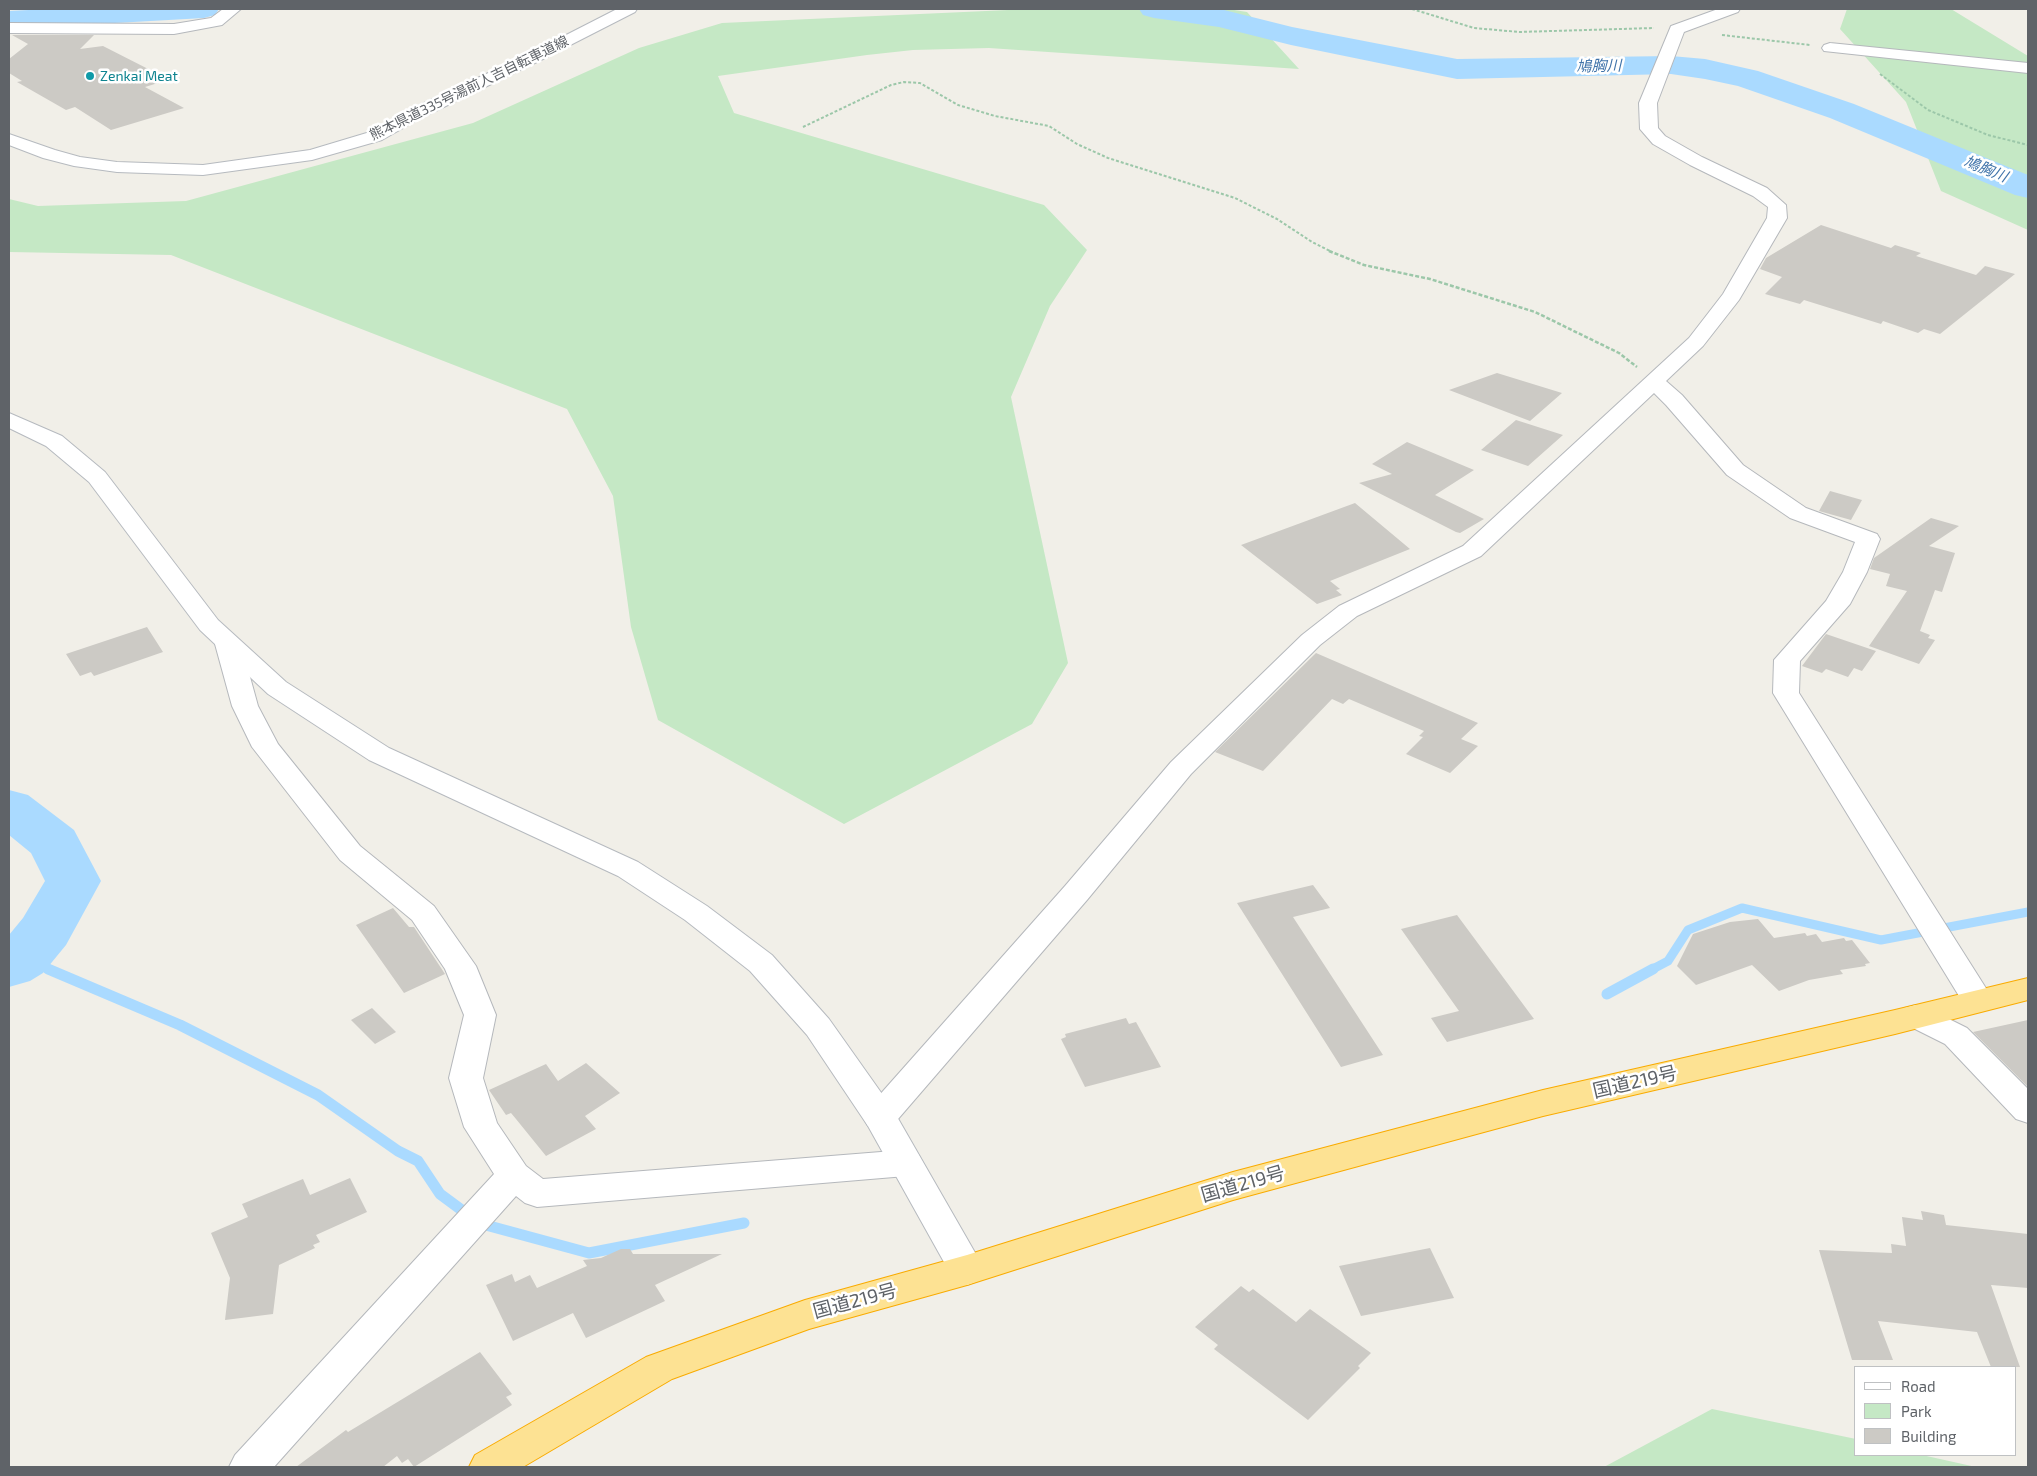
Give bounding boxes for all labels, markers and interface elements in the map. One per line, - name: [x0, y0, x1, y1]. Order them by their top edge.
- street label: 熊本県道335号湯前人吉自転車道線: [367, 32, 571, 144]
- water label: 鳩胸川: [1576, 57, 1622, 75]
- place label: Zenkai Meat: [100, 68, 178, 84]
- marker: Zenkai Meat: [84, 70, 96, 82]
- water label: 鳩胸川: [1962, 152, 2010, 186]
- street label: 国道219号: [1590, 1061, 1680, 1103]
- street label: 国道219号: [1198, 1161, 1288, 1207]
- street label: 国道219号: [810, 1279, 900, 1323]
- legend: [1854, 1366, 2017, 1456]
- text: Road: [1901, 1377, 1936, 1395]
- text: Park: [1901, 1402, 1932, 1420]
- text: Building: [1901, 1427, 1956, 1445]

